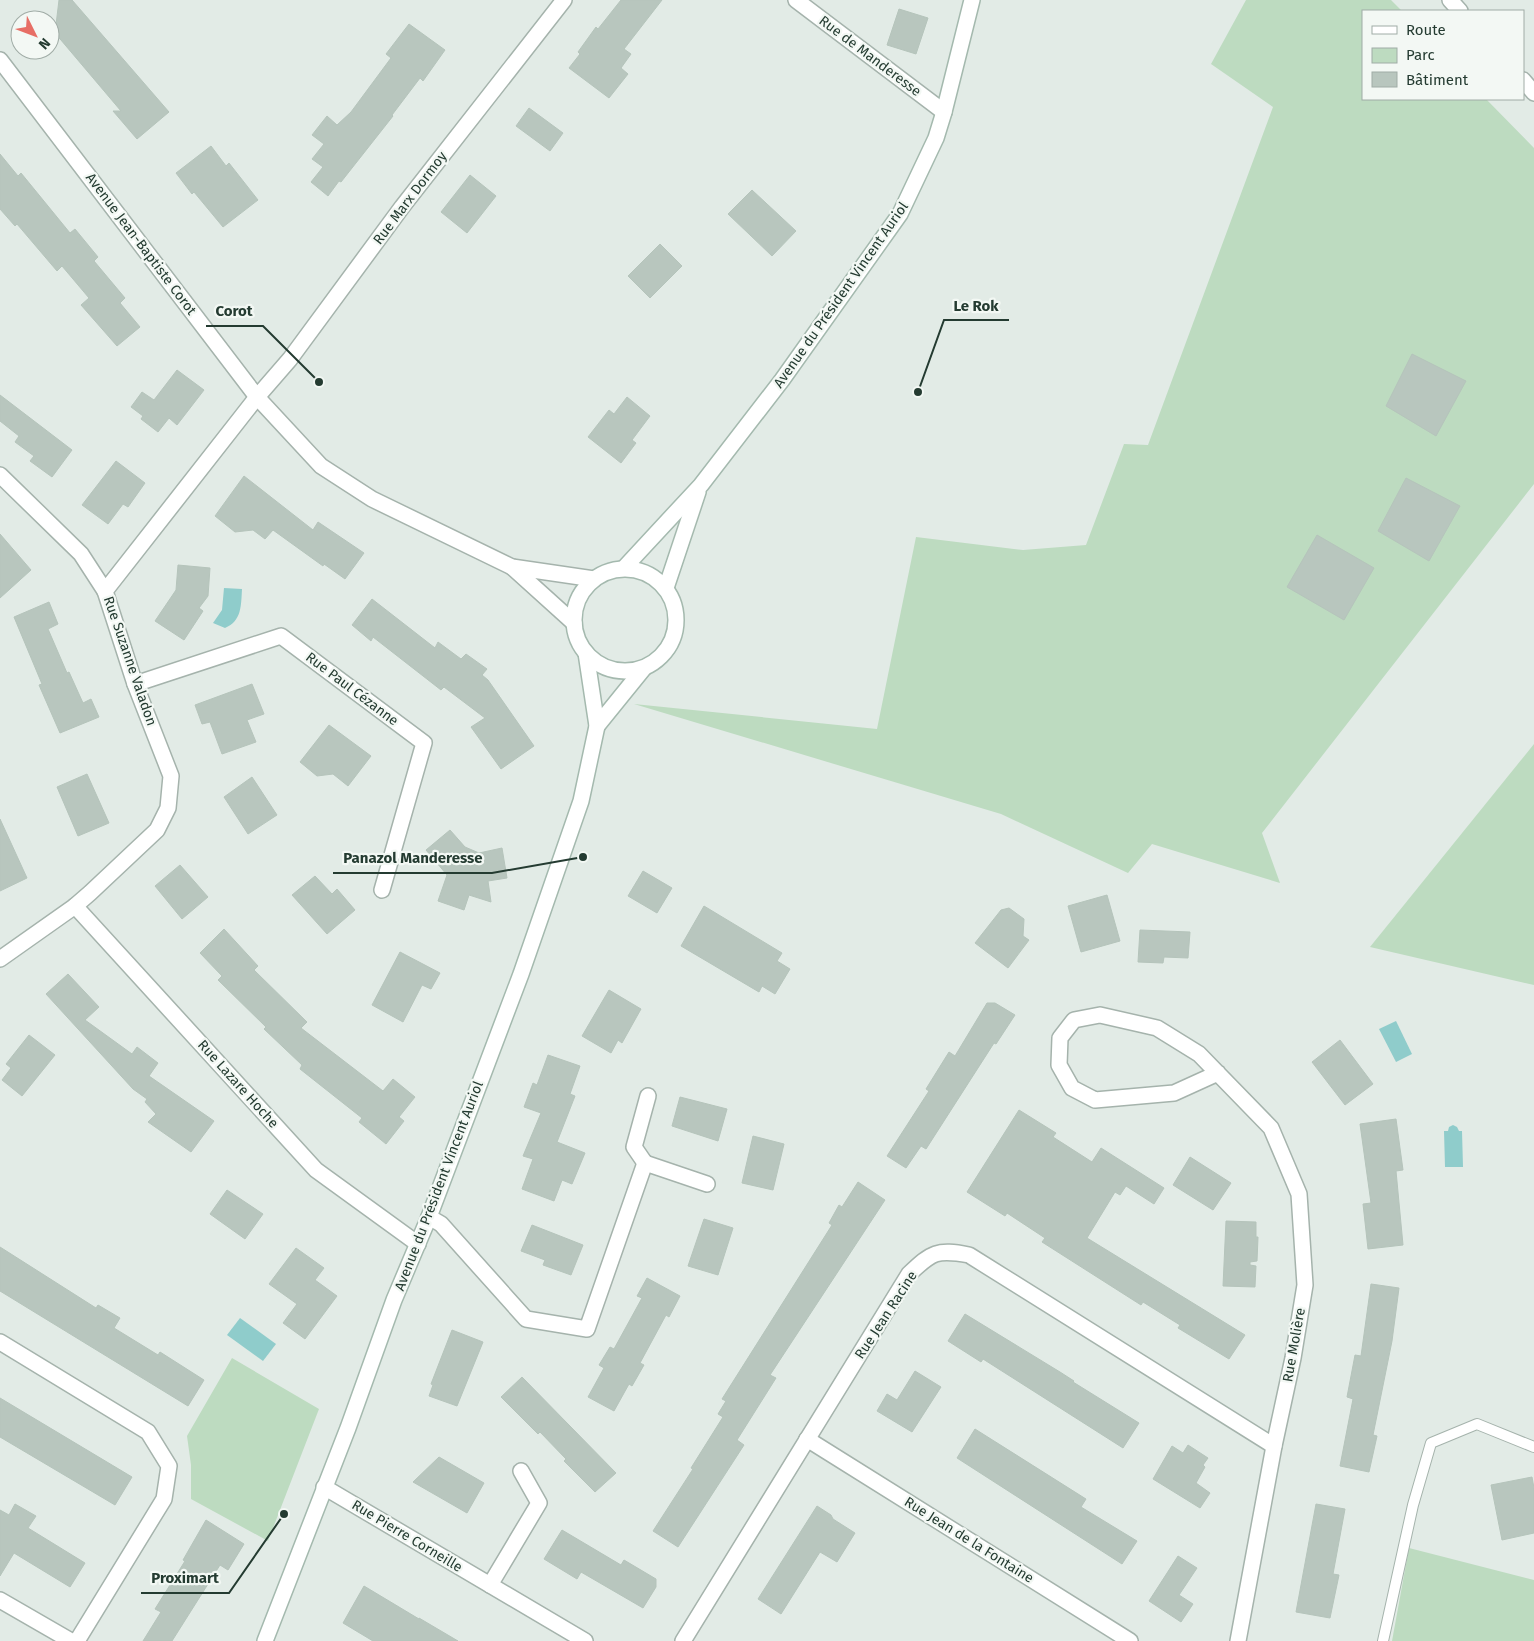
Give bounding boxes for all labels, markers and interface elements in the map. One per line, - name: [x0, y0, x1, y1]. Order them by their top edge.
- north arrow: [10, 10, 60, 60]
- legend: [1362, 10, 1524, 100]
- street label: Rue de Manderesse: [816, 12, 924, 100]
- text: Route: [1406, 21, 1446, 39]
- text: N: [35, 34, 54, 53]
- text: Parc: [1406, 46, 1435, 64]
- text: Bâtiment: [1406, 71, 1469, 89]
- street label: Rue Marx Dormoy: [370, 148, 451, 248]
- street label: Avenue Jean-Baptiste Corot: [82, 170, 201, 319]
- street label: Avenue du Président Vincent Auriol: [770, 199, 912, 391]
- callout: Le Rok: [944, 290, 1009, 320]
- callout: Corot: [206, 296, 263, 326]
- text: Le Rok: [953, 297, 999, 315]
- text: Corot: [215, 302, 253, 320]
- street label: Rue Suzanne Valadon: [100, 594, 160, 728]
- street label: Rue Paul Cézanne: [302, 649, 402, 729]
- callout: Panazol Manderesse: [333, 843, 492, 873]
- text: Panazol Manderesse: [343, 849, 483, 867]
- street label: Rue Lazare Hoche: [194, 1037, 282, 1131]
- street label: Avenue du Président Vincent Auriol: [391, 1079, 487, 1293]
- street label: Rue Jean Racine: [851, 1268, 921, 1362]
- street label: Rue Molière: [1279, 1306, 1309, 1384]
- street label: Rue Jean de la Fontaine: [901, 1493, 1037, 1587]
- street label: Rue Pierre Corneille: [349, 1496, 465, 1576]
- callout: Proximart: [141, 1563, 229, 1593]
- text: Proximart: [151, 1569, 219, 1587]

